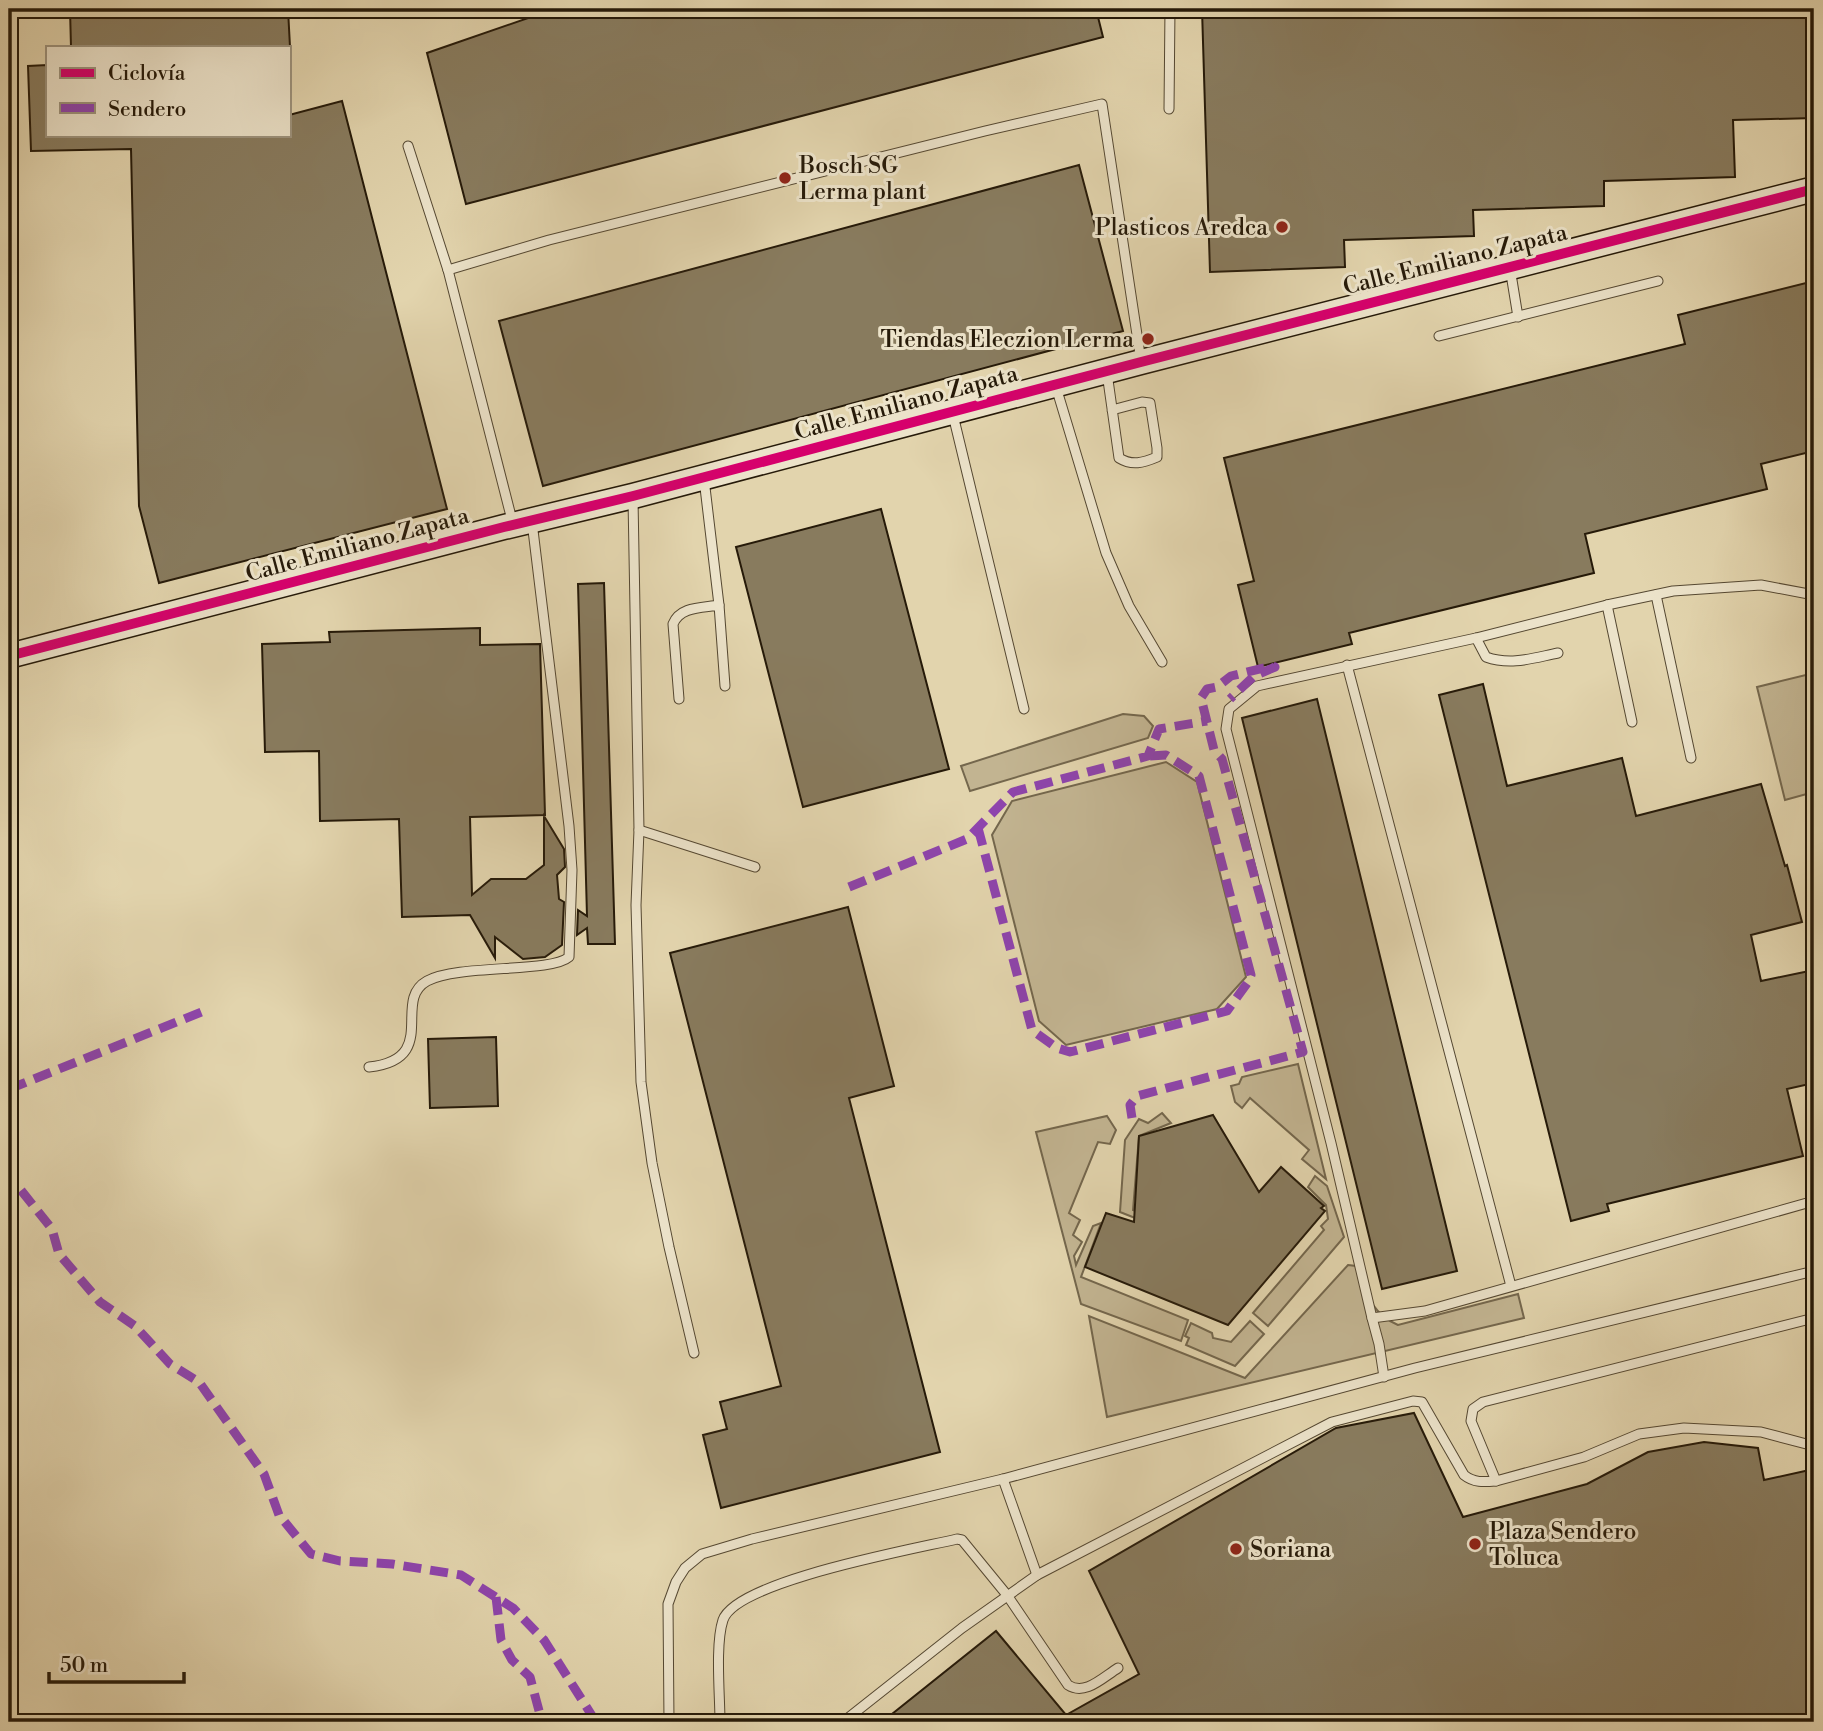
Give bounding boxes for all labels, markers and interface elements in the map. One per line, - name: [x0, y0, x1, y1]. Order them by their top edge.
- legend: [46, 46, 290, 136]
- text: Ciclovía: [108, 61, 186, 87]
- text: Sendero: [108, 97, 186, 123]
- place label: Bosch SG Lerma plant: [798, 152, 926, 206]
- marker: Bosch SG Lerma plant: [777, 170, 793, 186]
- place label: Plasticos Aredca: [1095, 214, 1268, 242]
- street label: Calle Emiliano Zapata: [1340, 218, 1571, 301]
- marker: Plasticos Aredca: [1274, 219, 1290, 235]
- place label: Tiendas Eleczion Lerma: [881, 326, 1134, 354]
- marker: Tiendas Eleczion Lerma: [1140, 331, 1156, 347]
- street label: Calle Emiliano Zapata: [791, 360, 1021, 446]
- street label: Calle Emiliano Zapata: [242, 502, 472, 588]
- place label: Plaza Sendero Toluca: [1489, 1518, 1636, 1572]
- place label: Soriana: [1250, 1536, 1331, 1564]
- marker: Plaza Sendero Toluca: [1467, 1536, 1483, 1552]
- marker: Soriana: [1228, 1541, 1244, 1557]
- scale bar: [49, 1640, 184, 1684]
- text: 50 m: [60, 1653, 108, 1679]

